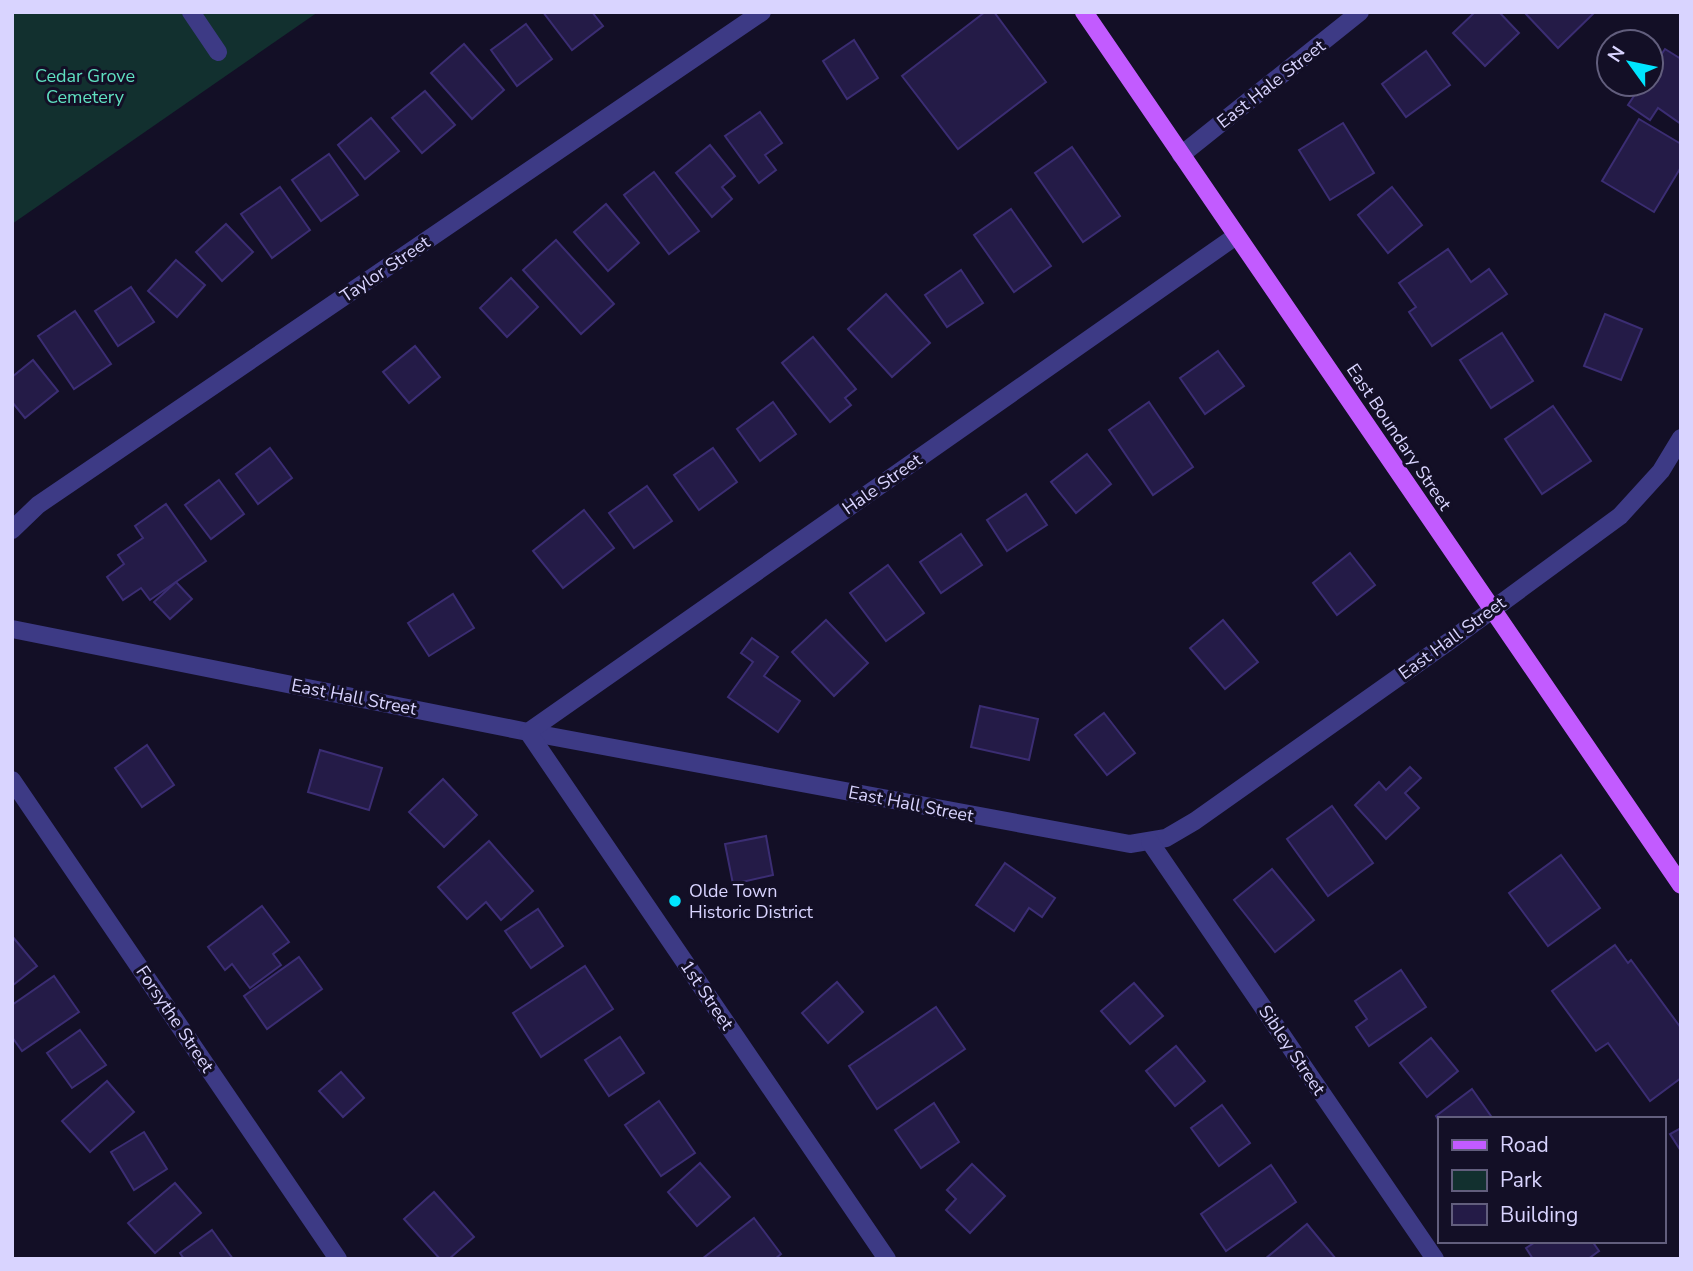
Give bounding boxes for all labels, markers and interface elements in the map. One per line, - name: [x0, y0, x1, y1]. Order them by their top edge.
- north arrow: [1595, 28, 1665, 98]
- street label: East Hale Street: [1212, 34, 1331, 134]
- text: N: [1602, 41, 1631, 67]
- park label: Cedar Grove Cemetery: [35, 64, 135, 109]
- street label: Taylor Street: [335, 230, 435, 308]
- street label: East Boundary Street: [1341, 359, 1457, 516]
- street label: Hale Street: [838, 447, 927, 520]
- street label: East Hall Street: [1394, 591, 1511, 685]
- street label: East Hall Street: [289, 673, 419, 721]
- street label: East Hall Street: [846, 780, 976, 828]
- place label: Olde Town Historic District: [689, 879, 814, 924]
- marker: Olde Town Historic District: [667, 893, 683, 909]
- street label: 1st Street: [675, 955, 740, 1035]
- street label: Forsythe Street: [130, 961, 220, 1078]
- street label: Sibley Street: [1253, 1000, 1331, 1100]
- legend: [1438, 1117, 1665, 1243]
- text: Road: [1500, 1131, 1549, 1159]
- text: Park: [1500, 1166, 1542, 1194]
- text: Building: [1500, 1201, 1578, 1229]

